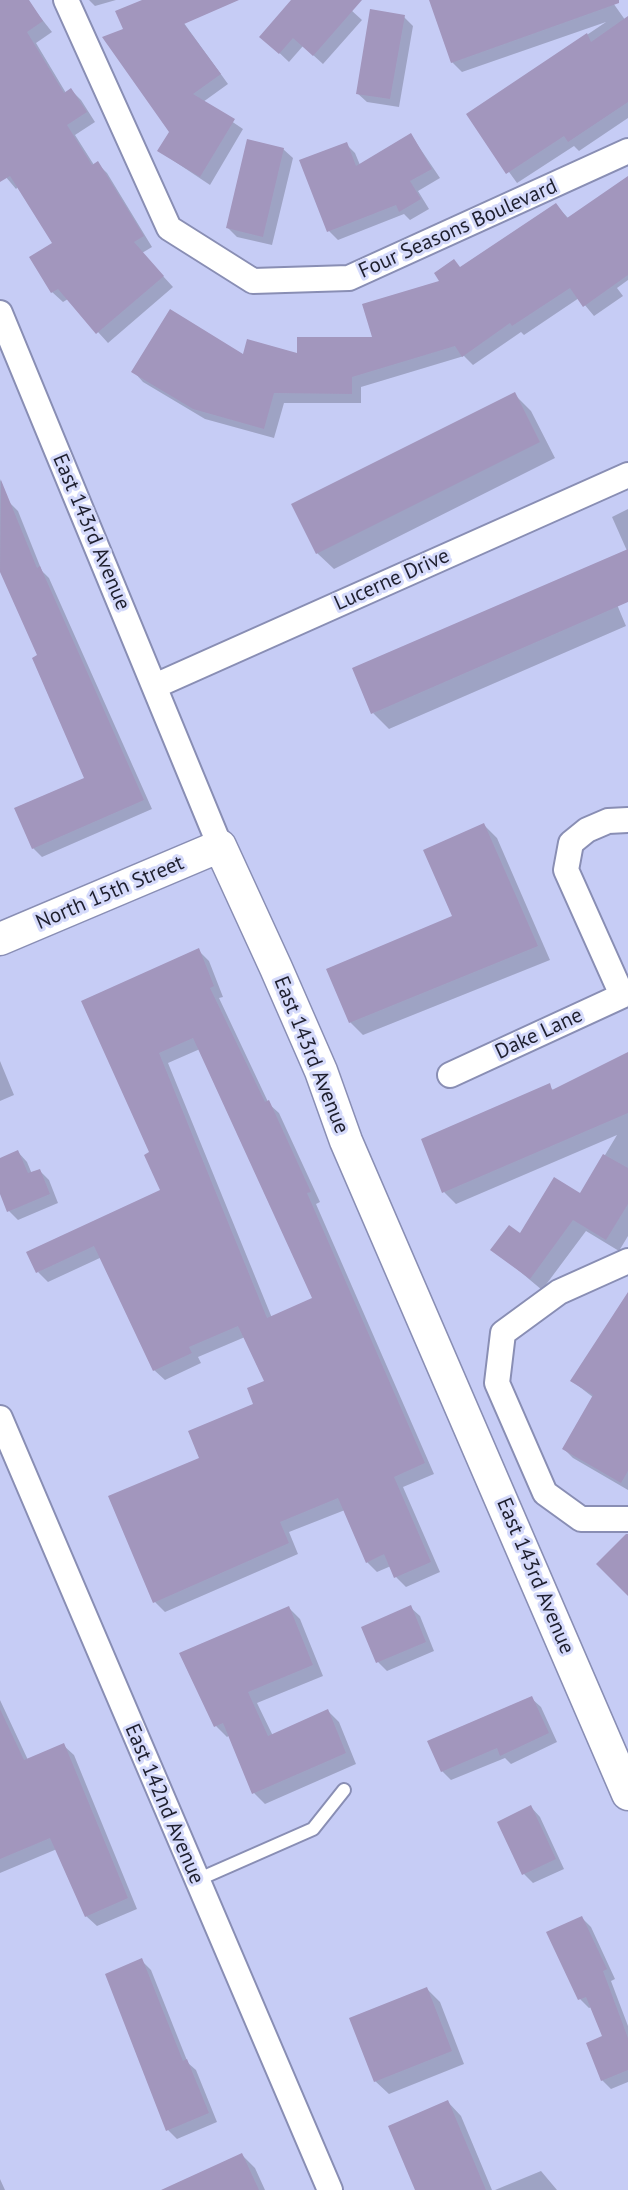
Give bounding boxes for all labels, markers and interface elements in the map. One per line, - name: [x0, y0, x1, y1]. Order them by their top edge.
- street label: Four Seasons Boulevard: [355, 174, 561, 284]
- street label: East 143rd Avenue: [47, 450, 135, 614]
- street label: Lucerne Drive: [331, 543, 453, 617]
- street label: North 15th Street: [32, 851, 188, 935]
- street label: East 143rd Avenue: [268, 973, 354, 1137]
- street label: Dake Lane: [491, 1003, 587, 1065]
- street label: East 143rd Avenue: [491, 1494, 579, 1658]
- street label: East 142nd Avenue: [119, 1720, 209, 1888]

